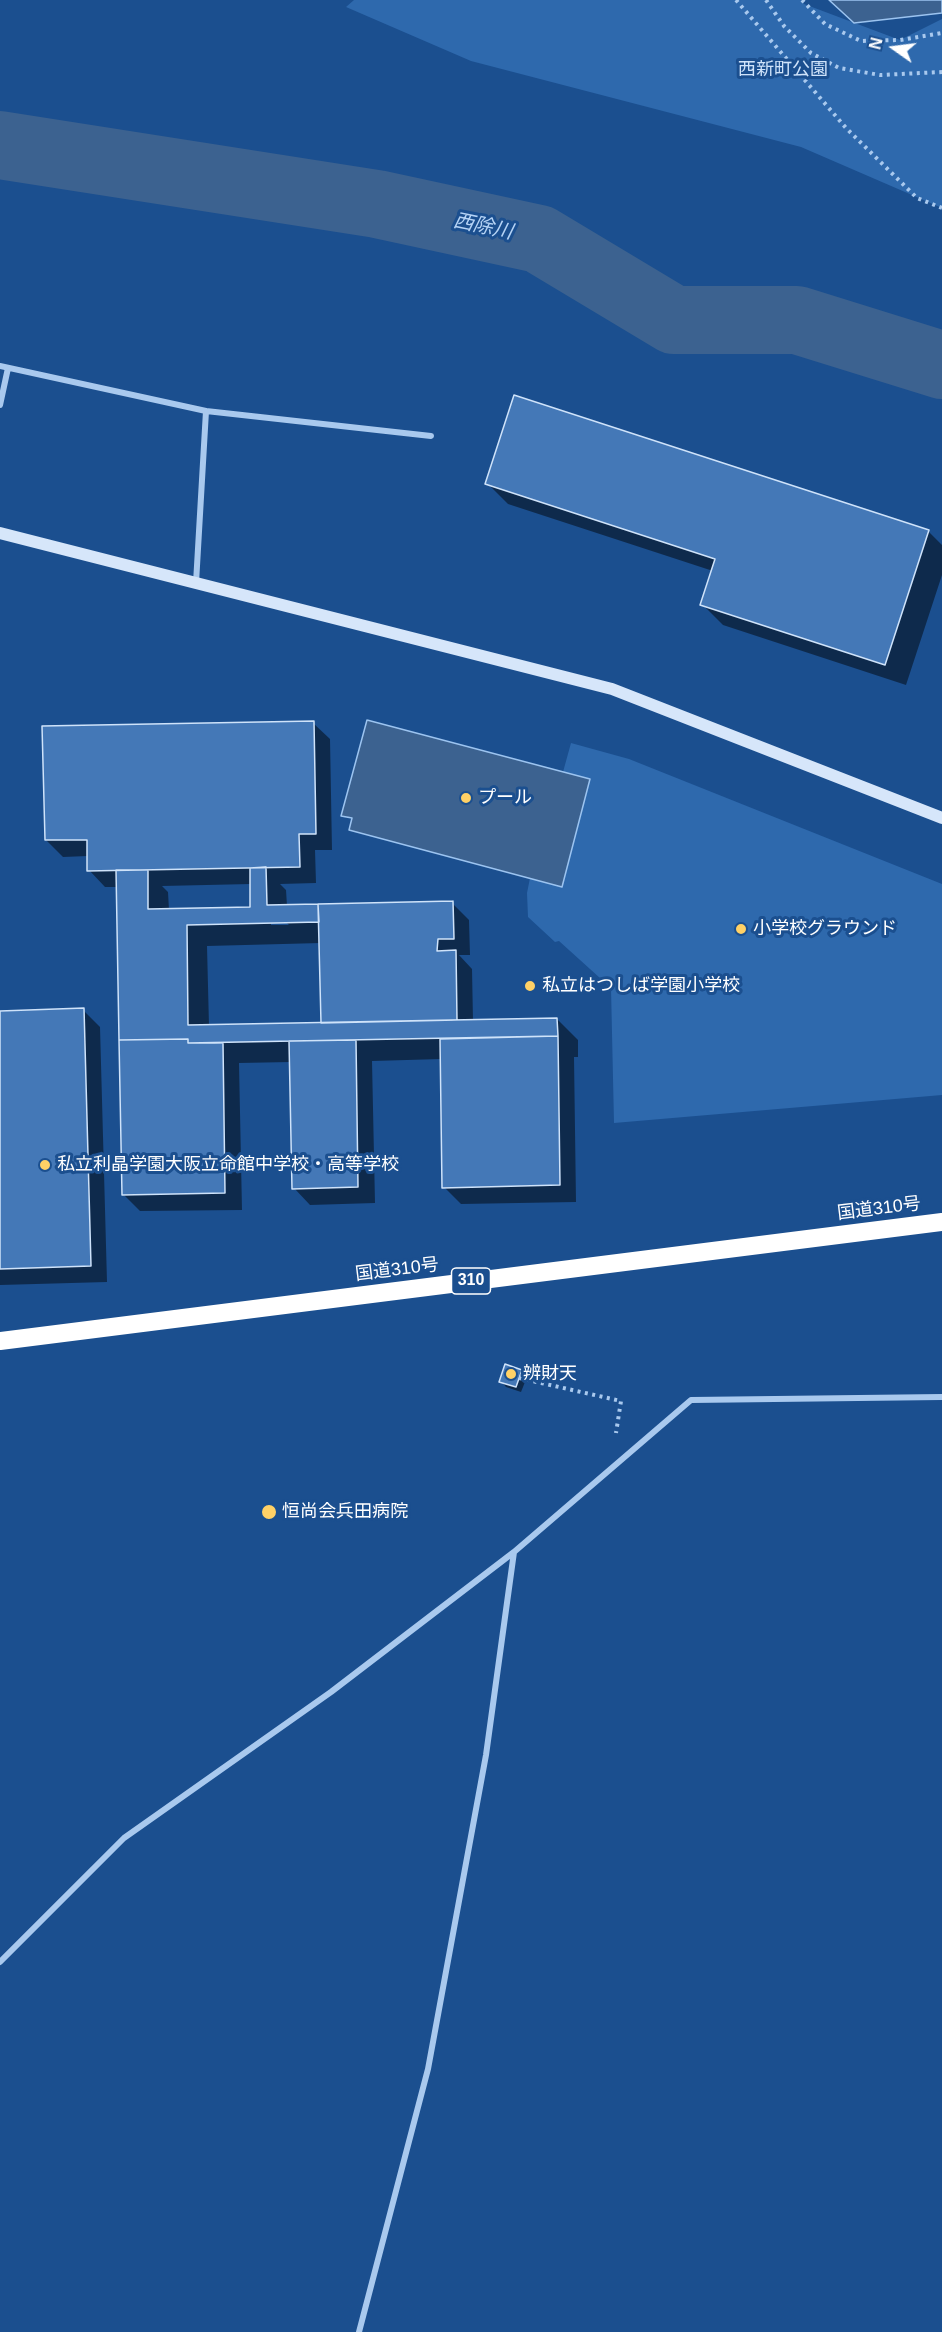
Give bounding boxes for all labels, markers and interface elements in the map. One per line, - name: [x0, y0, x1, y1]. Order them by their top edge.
- north arrow: [864, 18, 924, 78]
- text: N: [866, 36, 886, 51]
- park label: 西新町公園: [738, 59, 828, 81]
- water label: 西除川: [451, 209, 515, 245]
- place label: プール: [478, 787, 532, 809]
- marker: プール: [459, 791, 473, 805]
- place label: 小学校グラウンド: [753, 918, 897, 940]
- marker: 小学校グラウンド: [734, 922, 748, 936]
- place label: 私立はつしば学園小学校: [542, 975, 740, 997]
- marker: 私立はつしば学園小学校: [523, 979, 537, 993]
- place label: 私立利晶学園大阪立命館中学校・高等学校: [57, 1154, 399, 1176]
- marker: 私立利晶学園大阪立命館中学校・高等学校: [38, 1158, 52, 1172]
- street label: 国道310号: [836, 1193, 922, 1225]
- street label: 国道310号: [354, 1254, 440, 1286]
- road number: 310: [452, 1268, 490, 1294]
- place label: 辨財天: [523, 1363, 577, 1385]
- marker: 辨財天: [504, 1367, 518, 1381]
- place label: 恒尚会兵田病院: [282, 1501, 408, 1523]
- marker: 恒尚会兵田病院: [260, 1503, 278, 1521]

